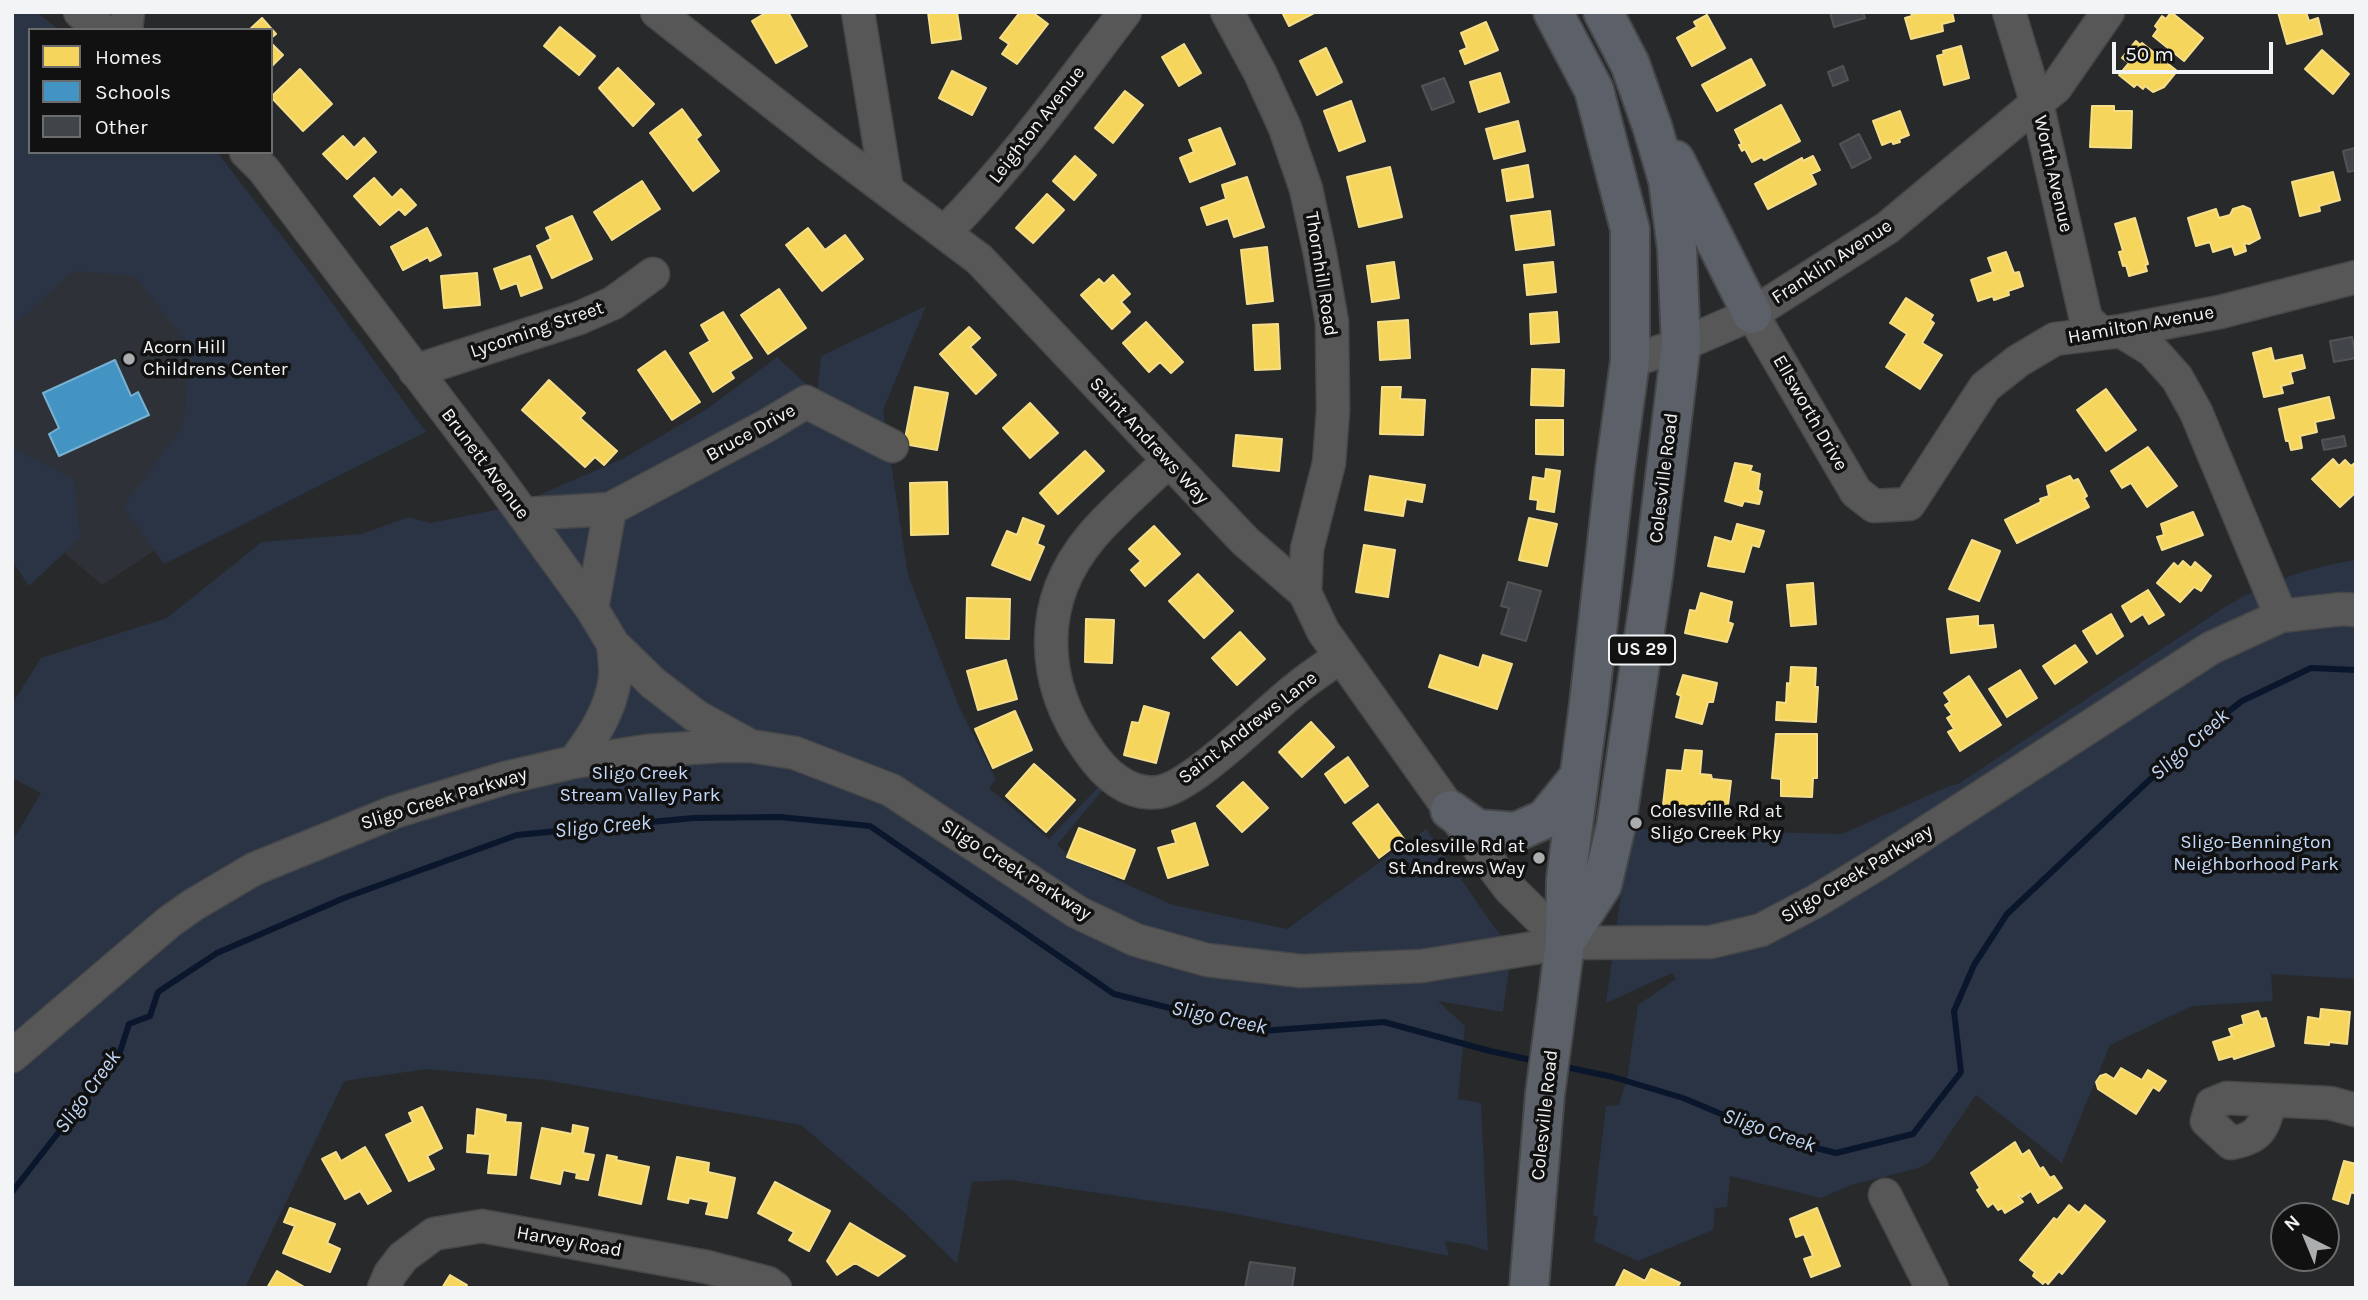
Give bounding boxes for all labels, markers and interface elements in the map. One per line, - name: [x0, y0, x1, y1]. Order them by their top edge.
- legend: [28, 28, 273, 154]
- scale bar: [2116, 28, 2277, 72]
- text: 50 m: [2125, 42, 2174, 66]
- text: Homes: [95, 45, 162, 69]
- street label: Leighton Avenue: [984, 62, 1090, 188]
- text: Schools: [95, 80, 171, 104]
- street label: Worth Avenue: [2028, 113, 2078, 235]
- text: Other: [95, 115, 148, 139]
- street label: Thornhill Road: [1300, 210, 1342, 338]
- street label: Franklin Avenue: [1768, 215, 1896, 309]
- street label: Lycoming Street: [467, 296, 607, 364]
- street label: Hamilton Avenue: [2066, 301, 2216, 349]
- place label: Acorn Hill Childrens Center: [143, 337, 288, 381]
- marker: Acorn Hill Childrens Center: [121, 351, 137, 367]
- street label: Ellsworth Drive: [1768, 351, 1852, 475]
- street label: Saint Andrews Way: [1084, 373, 1214, 509]
- street label: Bruce Drive: [702, 399, 800, 467]
- street label: Brunett Avenue: [436, 404, 534, 524]
- street label: Colesville Road: [1645, 412, 1683, 544]
- road number: US 29: [1609, 636, 1675, 664]
- street label: Saint Andrews Lane: [1174, 667, 1322, 789]
- water label: Sligo Creek: [2145, 704, 2235, 786]
- street label: Sligo Creek Parkway: [358, 763, 530, 835]
- park label: Sligo Creek Stream Valley Park: [560, 763, 720, 807]
- place label: Colesville Rd at Sligo Creek Pky: [1650, 801, 1782, 845]
- water label: Sligo Creek: [554, 810, 652, 844]
- street label: Sligo Creek Parkway: [937, 815, 1095, 925]
- marker: Colesville Rd at Sligo Creek Pky: [1628, 815, 1644, 831]
- street label: Sligo Creek Parkway: [1777, 820, 1937, 928]
- park label: Sligo-Bennington Neighborhood Park: [2173, 832, 2339, 876]
- place label: Colesville Rd at St Andrews Way: [1388, 836, 1525, 880]
- marker: Colesville Rd at St Andrews Way: [1531, 850, 1547, 866]
- water label: Sligo Creek: [1169, 996, 1269, 1040]
- water label: Sligo Creek: [49, 1045, 127, 1139]
- street label: Colesville Road: [1527, 1049, 1563, 1181]
- water label: Sligo Creek: [1719, 1103, 1819, 1159]
- north arrow: [2270, 1202, 2340, 1272]
- text: N: [2280, 1210, 2305, 1236]
- street label: Harvey Road: [515, 1222, 623, 1262]

